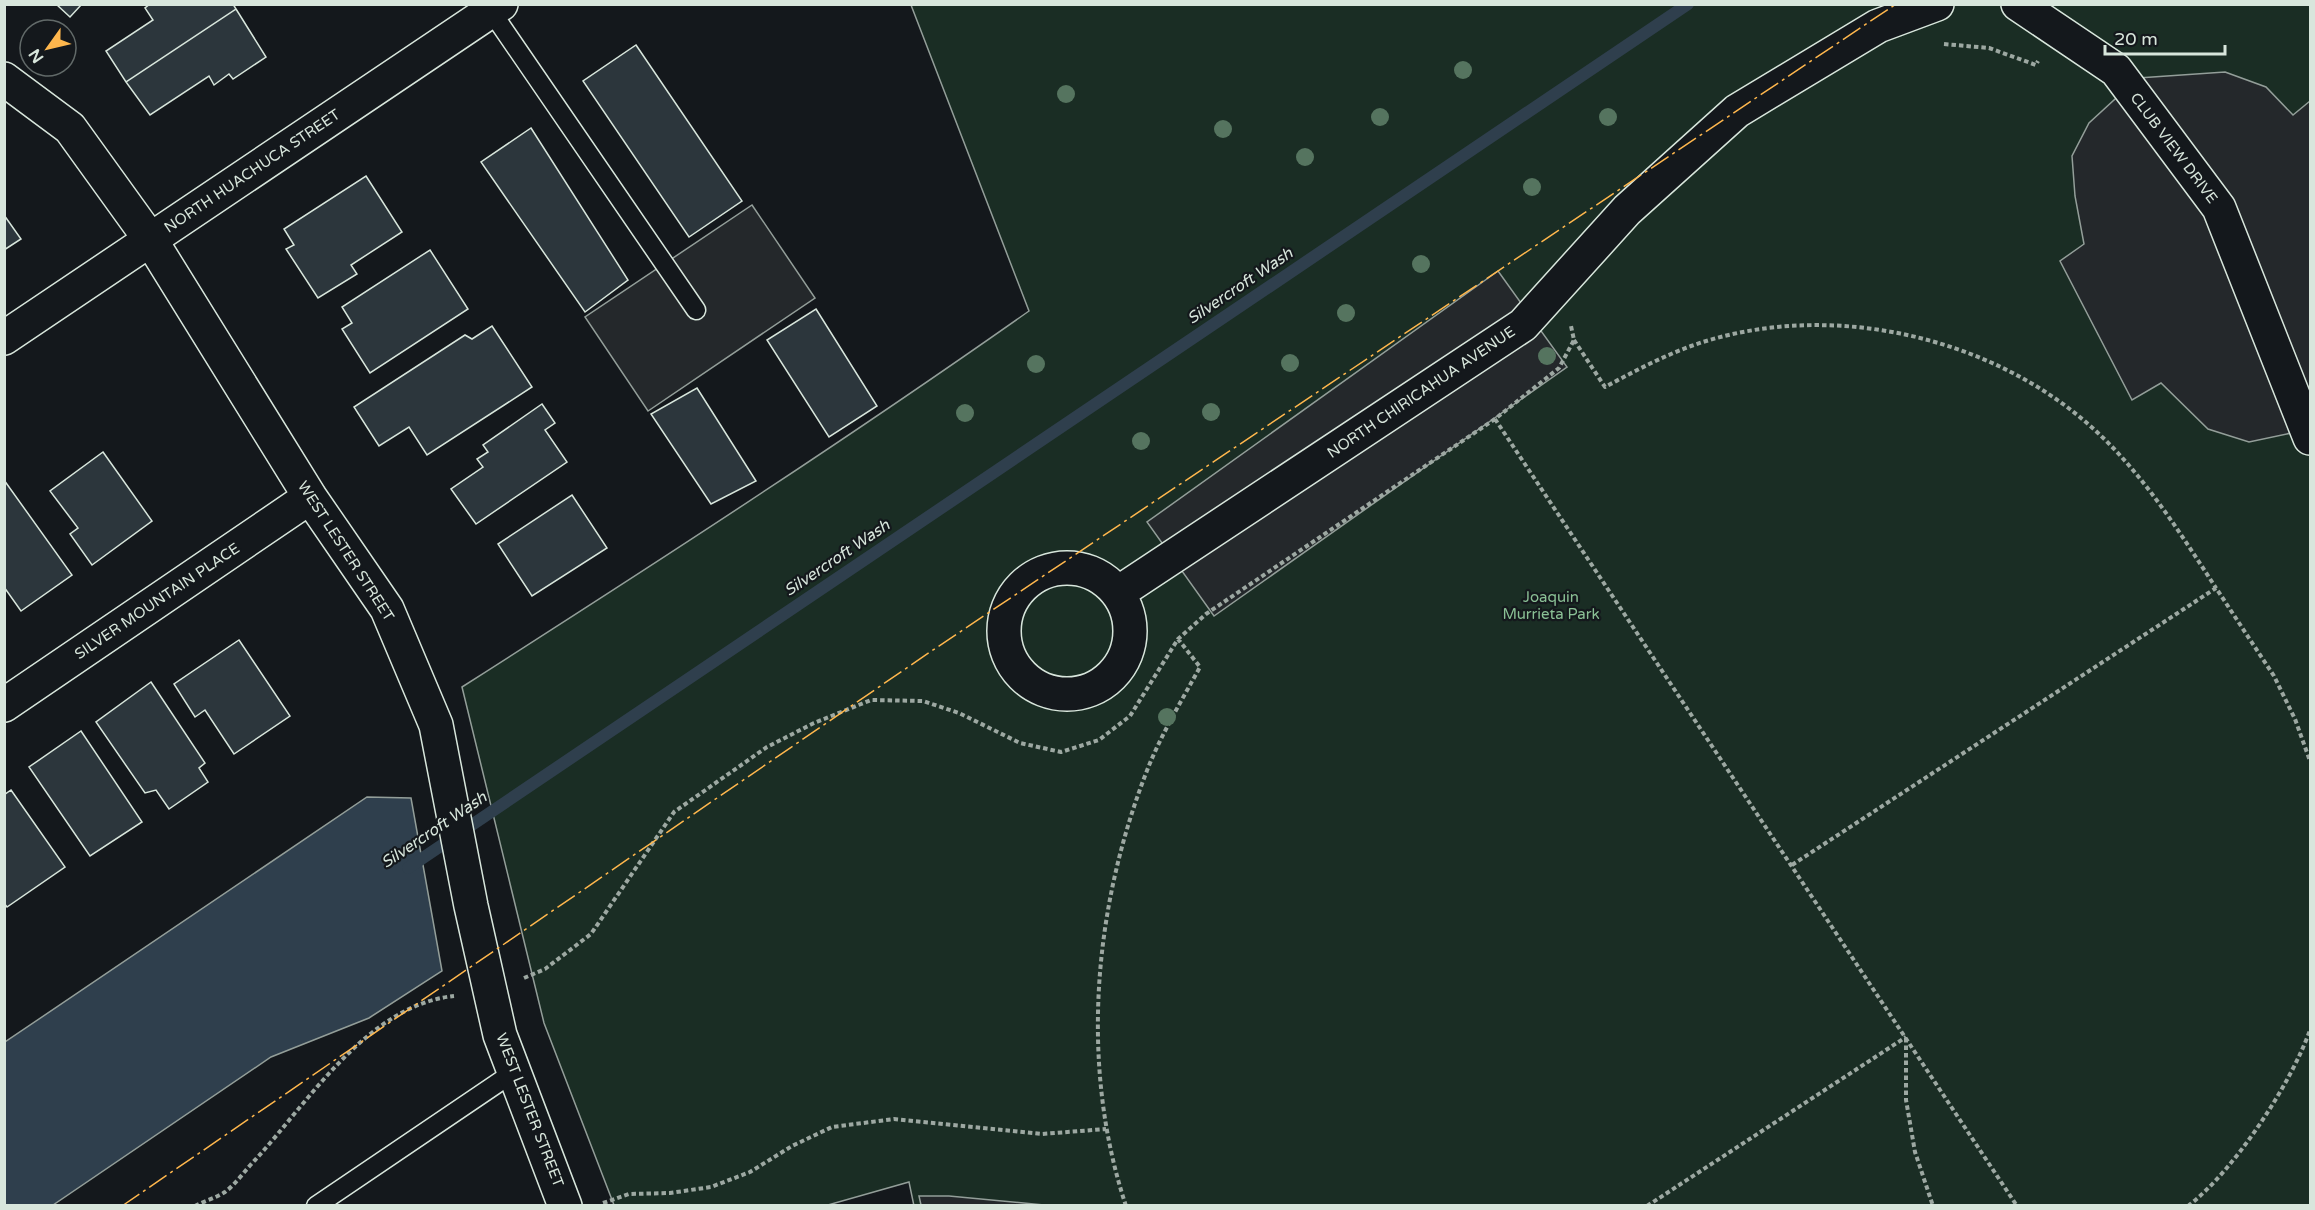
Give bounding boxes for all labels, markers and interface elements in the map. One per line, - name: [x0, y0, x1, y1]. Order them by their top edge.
- north arrow: [18, 18, 78, 78]
- scale bar: [2105, 18, 2225, 56]
- text: 20 m: [2114, 28, 2158, 50]
- text: N: [25, 45, 48, 67]
- street label: CLUB VIEW DRIVE: [2127, 89, 2221, 207]
- street label: NORTH HUACHUCA STREET: [161, 105, 343, 237]
- water label: Silvercroft Wash: [1183, 243, 1298, 329]
- street label: NORTH CHIRICAHUA AVENUE: [1324, 322, 1518, 462]
- street label: WEST LESTER STREET: [294, 478, 398, 624]
- water label: Silvercroft Wash: [780, 515, 895, 601]
- street label: SILVER MOUNTAIN PLACE: [71, 539, 243, 663]
- park label: Joaquin Murrieta Park: [1502, 588, 1600, 623]
- water label: Silvercroft Wash: [377, 787, 492, 873]
- street label: WEST LESTER STREET: [492, 1030, 568, 1190]

